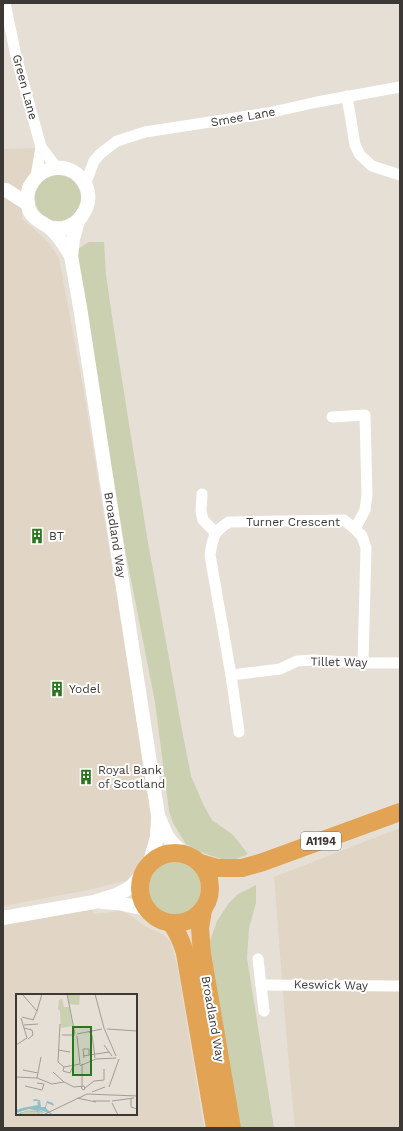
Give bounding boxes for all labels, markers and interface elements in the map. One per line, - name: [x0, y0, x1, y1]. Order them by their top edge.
- street label: Green Lane: [10, 53, 40, 121]
- street label: Smee Lane: [210, 104, 276, 130]
- street label: Broadland Way: [101, 491, 129, 580]
- street label: Turner Crescent: [246, 515, 340, 529]
- building icon: BT: [28, 527, 46, 545]
- place label: BT: [49, 529, 64, 543]
- street label: Tillet Way: [310, 655, 368, 670]
- building icon: Yodel: [48, 680, 66, 698]
- place label: Yodel: [69, 682, 101, 696]
- place label: Royal Bank of Scotland: [98, 763, 165, 791]
- building icon: Royal Bank of Scotland: [77, 768, 95, 786]
- road number: A1194: [301, 832, 341, 850]
- street label: Broadland Way: [199, 975, 228, 1064]
- street label: Keswick Way: [294, 977, 369, 993]
- inset map: [16, 994, 137, 1115]

